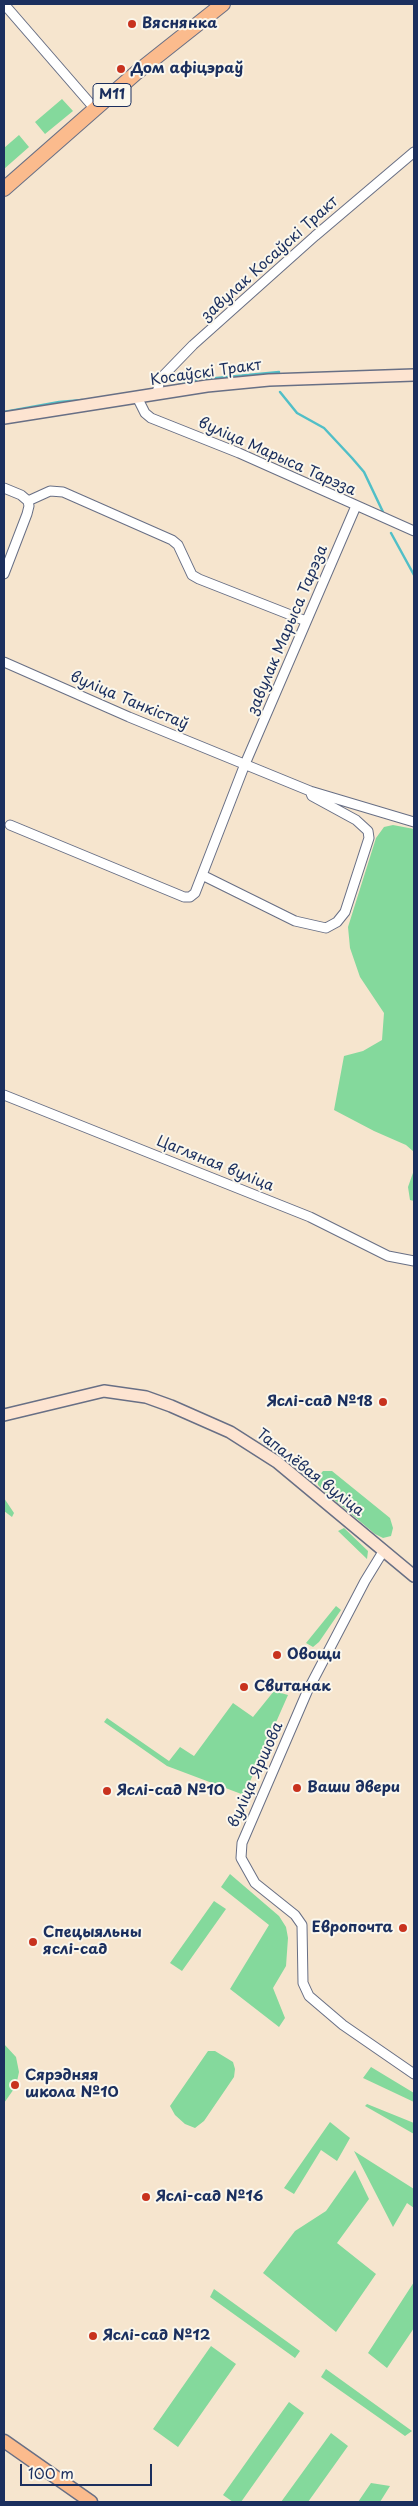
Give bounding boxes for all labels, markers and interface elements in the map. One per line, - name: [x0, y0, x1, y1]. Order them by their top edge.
- place label: Вяснянка: [142, 15, 217, 33]
- marker: Вяснянка: [126, 18, 138, 30]
- place label: Дом афіцэраў: [131, 60, 243, 78]
- marker: Дом афіцэраў: [115, 63, 127, 75]
- road number: М11: [93, 84, 131, 106]
- street label: завулак Косаўскі Тракт: [198, 193, 342, 325]
- street label: Косаўскі Тракт: [149, 356, 263, 390]
- street label: вуліца Марыса Тарэза: [195, 414, 359, 500]
- street label: завулак Марыса Тарэза: [244, 543, 332, 717]
- street label: вуліца Танкістаў: [67, 668, 191, 734]
- street label: Цагляная вуліца: [154, 1132, 276, 1196]
- place label: Яслі-сад №18: [267, 1393, 373, 1411]
- marker: Яслі-сад №18: [377, 1396, 389, 1408]
- street label: Тапалёвая вуліца: [253, 1425, 367, 1521]
- place label: Овощи: [287, 1646, 341, 1664]
- marker: Овощи: [271, 1649, 283, 1661]
- place label: Свитанак: [254, 1678, 331, 1696]
- marker: Свитанак: [238, 1681, 250, 1693]
- street label: вуліца Яршова: [225, 1719, 287, 1831]
- place label: Ваши двери: [307, 1779, 400, 1797]
- place label: Яслі-сад №10: [117, 1782, 225, 1800]
- marker: Ваши двери: [291, 1782, 303, 1794]
- marker: Яслі-сад №10: [101, 1785, 113, 1797]
- place label: Европочта: [312, 1919, 393, 1937]
- marker: Европочта: [397, 1922, 409, 1934]
- place label: Спецыяльны яслі-сад: [43, 1924, 142, 1959]
- marker: Спецыяльны яслі-сад: [27, 1936, 39, 1948]
- place label: Сярэдняя школа №10: [25, 2067, 119, 2102]
- marker: Сярэдняя школа №10: [9, 2079, 21, 2091]
- place label: Яслі-сад №16: [156, 2188, 263, 2206]
- marker: Яслі-сад №16: [140, 2191, 152, 2203]
- place label: Яслі-сад №12: [103, 2327, 210, 2345]
- marker: Яслі-сад №12: [87, 2330, 99, 2342]
- scale bar: [22, 2454, 155, 2486]
- text: 100 m: [28, 2461, 74, 2484]

